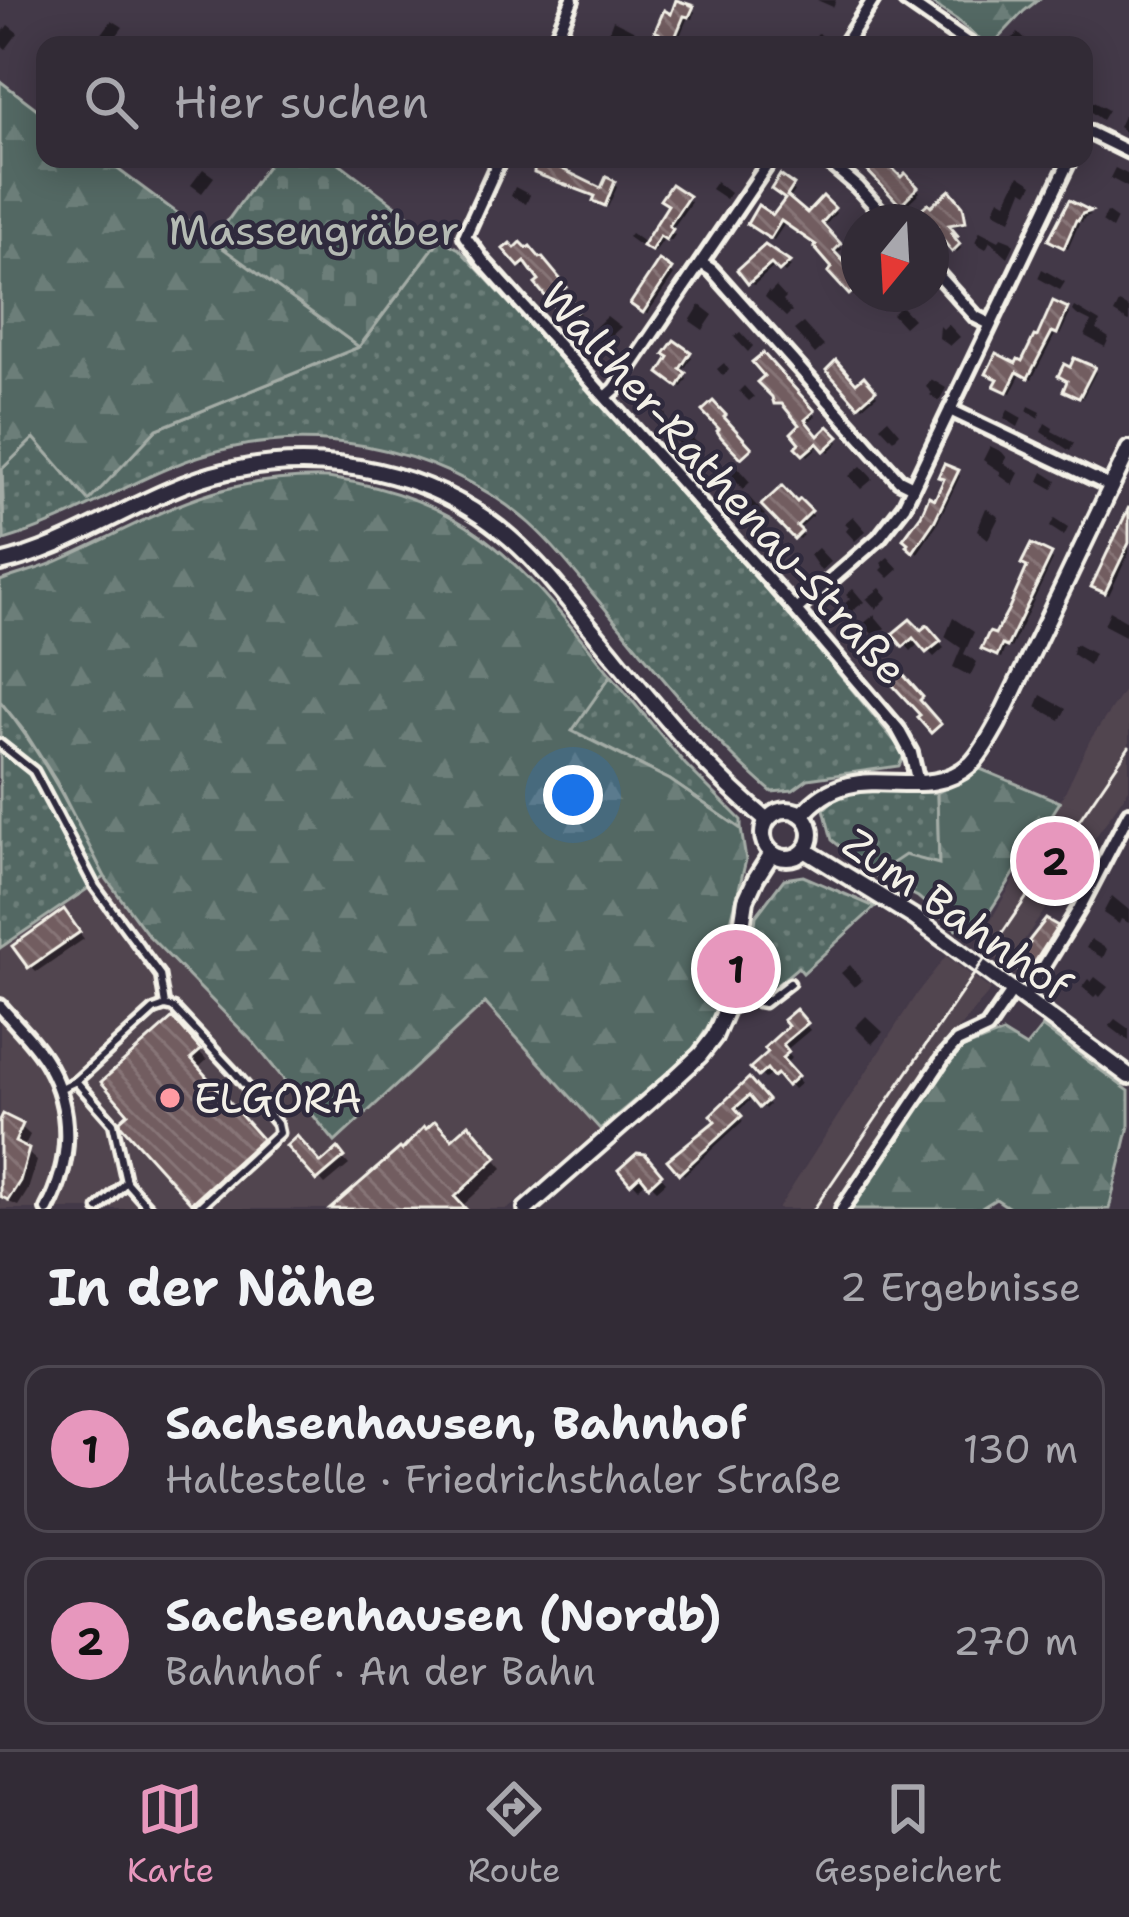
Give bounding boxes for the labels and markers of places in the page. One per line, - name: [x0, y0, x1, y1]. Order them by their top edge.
- pin: 2: [1016, 816, 1094, 906]
- pin: 1: [697, 924, 775, 1014]
- place label: ELGORA: [194, 1070, 362, 1126]
- marker: ELGORA: [157, 1085, 183, 1111]

